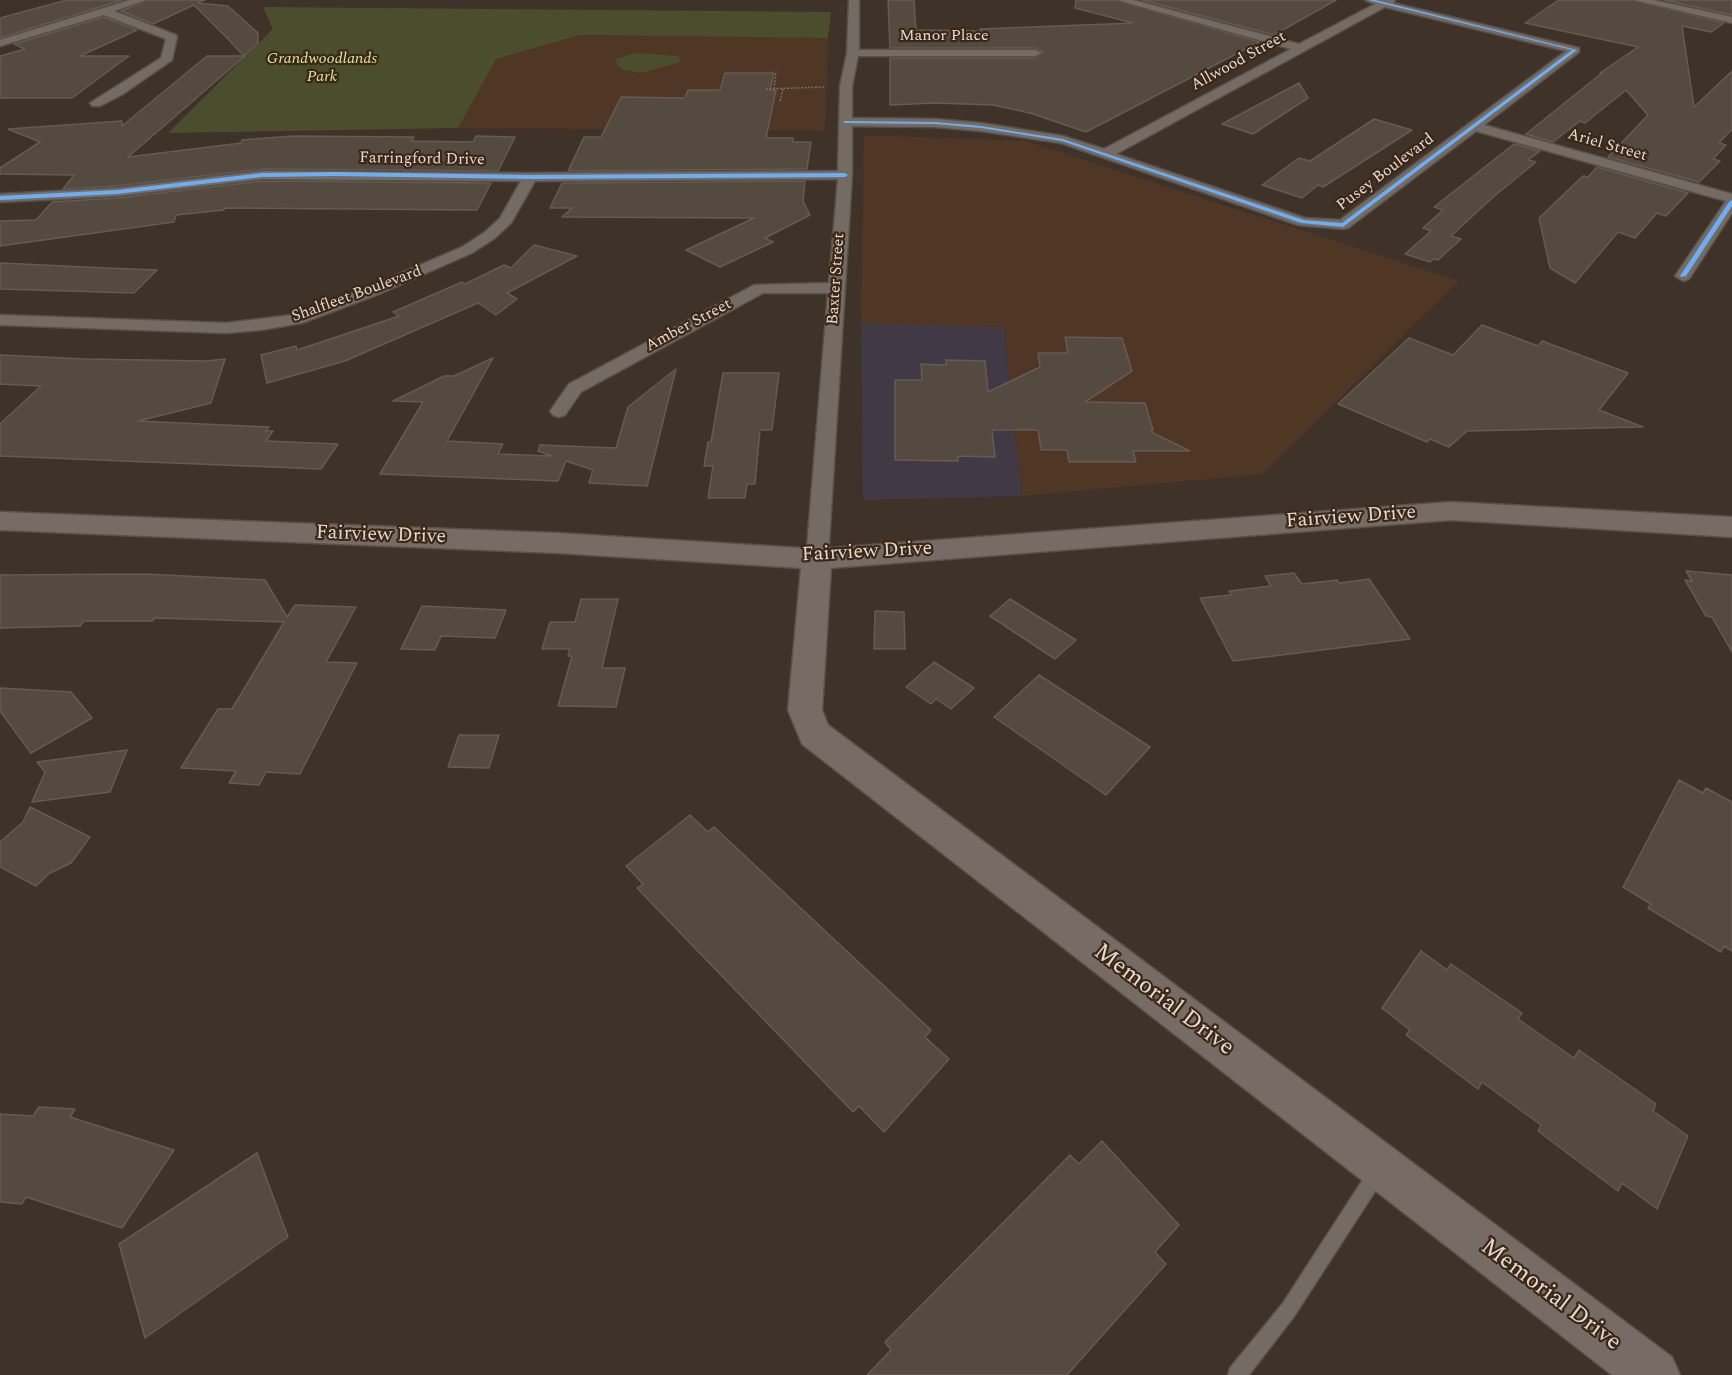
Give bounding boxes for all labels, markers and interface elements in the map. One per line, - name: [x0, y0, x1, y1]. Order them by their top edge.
- street label: Manor Place: [899, 27, 989, 47]
- street label: Allwood Street: [1188, 28, 1290, 96]
- park label: Grandwoodlands Park: [267, 50, 377, 88]
- street label: Ariel Street: [1565, 125, 1649, 167]
- street label: Pusey Boulevard: [1333, 130, 1439, 216]
- street label: Farringford Drive: [359, 149, 485, 171]
- street label: Baxter Street: [824, 232, 850, 326]
- street label: Shalfleet Boulevard: [289, 263, 425, 327]
- street label: Amber Street: [643, 295, 735, 357]
- street label: Fairview Drive: [1285, 501, 1417, 535]
- street label: Fairview Drive: [315, 522, 447, 550]
- street label: Fairview Drive: [801, 538, 933, 568]
- street label: Memorial Drive: [1087, 939, 1239, 1063]
- street label: Memorial Drive: [1474, 1234, 1626, 1358]

